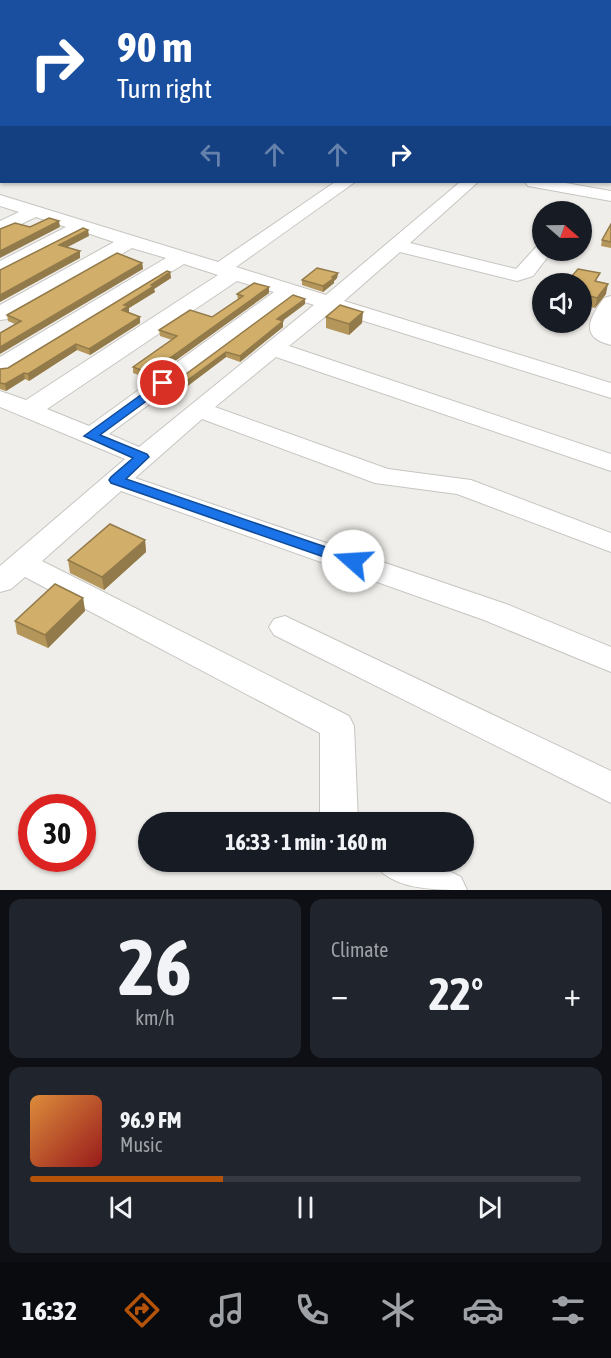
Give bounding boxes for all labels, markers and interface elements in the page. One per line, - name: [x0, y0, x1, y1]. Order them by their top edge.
- text: 90 m: [117, 23, 192, 71]
- icon: right: [18, 24, 96, 102]
- text: Turn right: [117, 73, 212, 104]
- icon: left: [195, 138, 228, 171]
- icon: ahead: [258, 138, 291, 171]
- icon: ahead: [321, 138, 354, 171]
- icon: right: [384, 138, 417, 171]
- north arrow: [532, 201, 592, 261]
- map controls: [532, 201, 592, 333]
- button: sound: [532, 273, 592, 333]
- pin: [137, 357, 188, 408]
- icon: arrive: [146, 366, 179, 399]
- position arrow: [321, 529, 385, 593]
- speed limit sign: 30: [18, 794, 96, 872]
- text: 16:33 · 1 min · 160 m: [225, 829, 387, 855]
- text: 26: [118, 922, 192, 1012]
- text: Climate: [331, 938, 388, 961]
- text: 22°: [429, 968, 483, 1020]
- text: −: [331, 975, 348, 1013]
- text: +: [564, 975, 581, 1013]
- text: km/h: [135, 1006, 175, 1029]
- text: 96.9 FM: [120, 1107, 182, 1133]
- text: Music: [120, 1133, 162, 1156]
- icon: previous: [105, 1191, 138, 1224]
- icon: pause: [289, 1191, 322, 1224]
- icon: next: [473, 1191, 506, 1224]
- icon: directions: [121, 1289, 163, 1331]
- icon: music: [206, 1289, 248, 1331]
- icon: phone: [291, 1289, 333, 1331]
- icon: climate: [377, 1289, 419, 1331]
- icon: car: [462, 1289, 504, 1331]
- icon: filters: [547, 1289, 589, 1331]
- text: 16:32: [22, 1295, 77, 1326]

